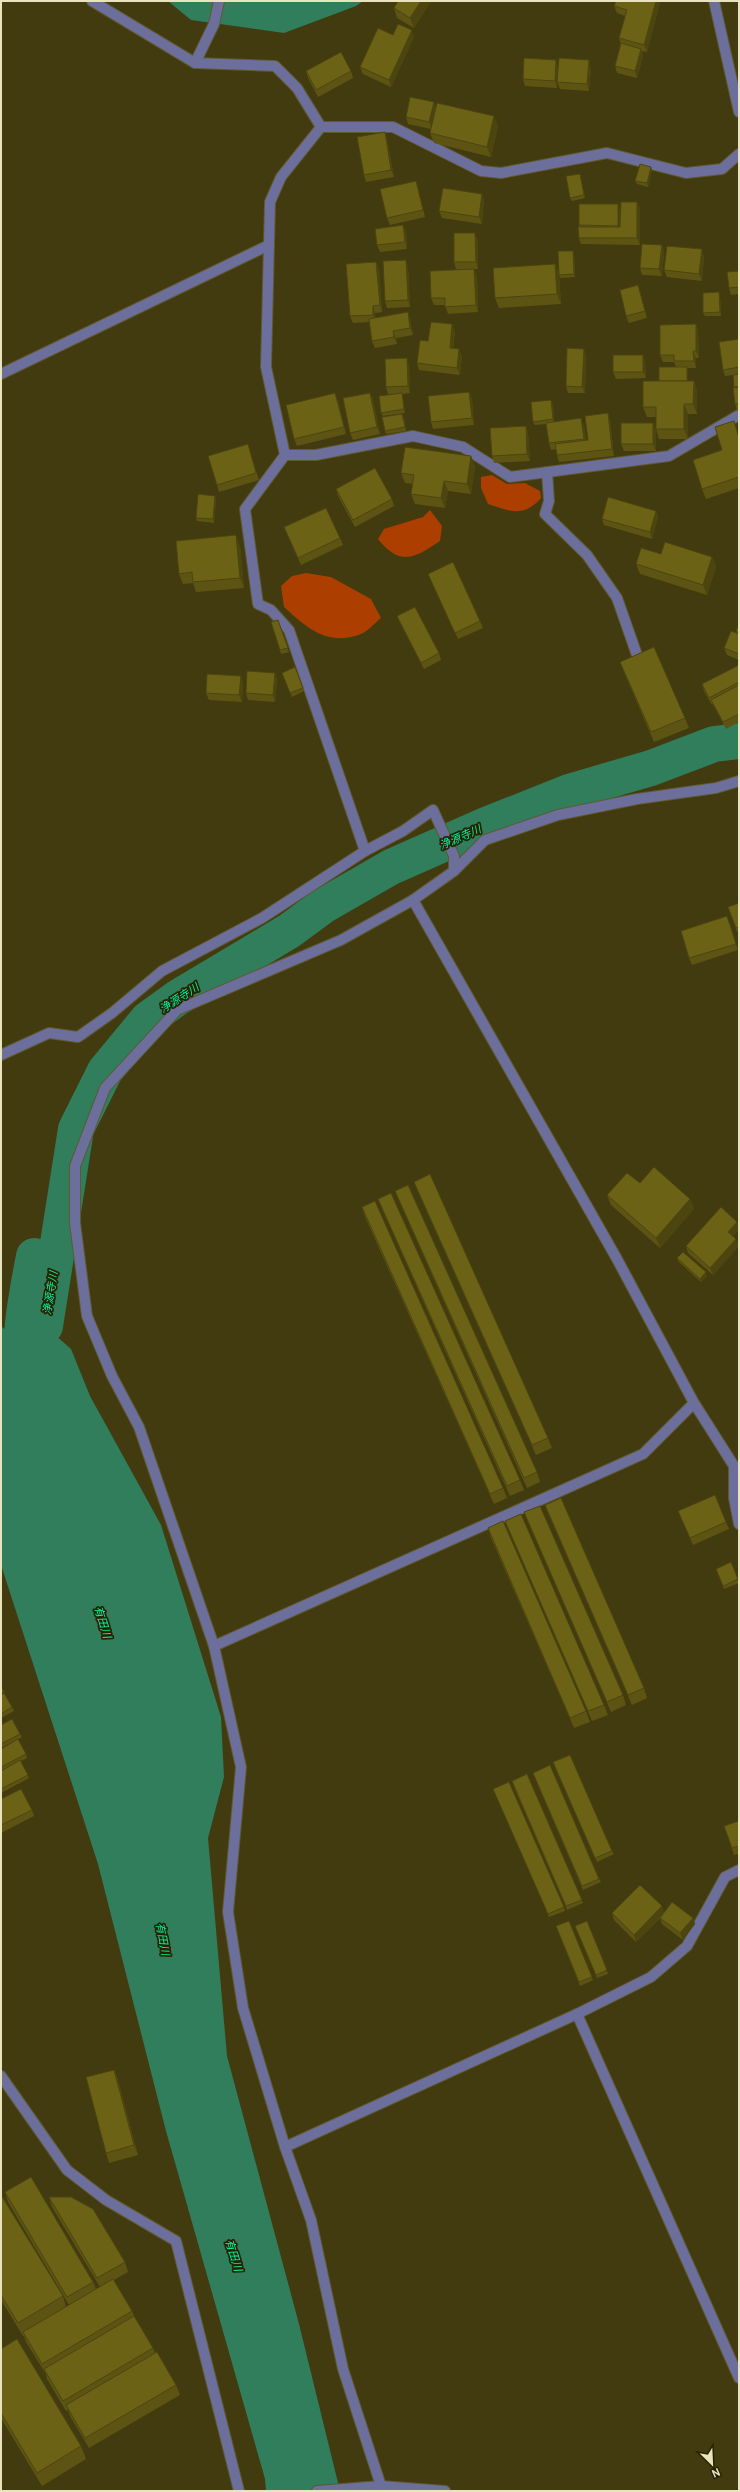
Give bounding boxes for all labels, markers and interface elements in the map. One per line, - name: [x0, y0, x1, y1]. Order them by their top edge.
- water label: 浄源寺川: [437, 822, 484, 853]
- water label: 浄源寺川: [157, 980, 203, 1017]
- water label: 浄源寺川: [41, 1269, 61, 1316]
- water label: 有田川: [91, 1604, 114, 1641]
- water label: 有田川: [152, 1922, 172, 1958]
- water label: 有田川: [222, 2237, 245, 2274]
- north arrow: [692, 2444, 732, 2484]
- text: N: [709, 2464, 722, 2480]

